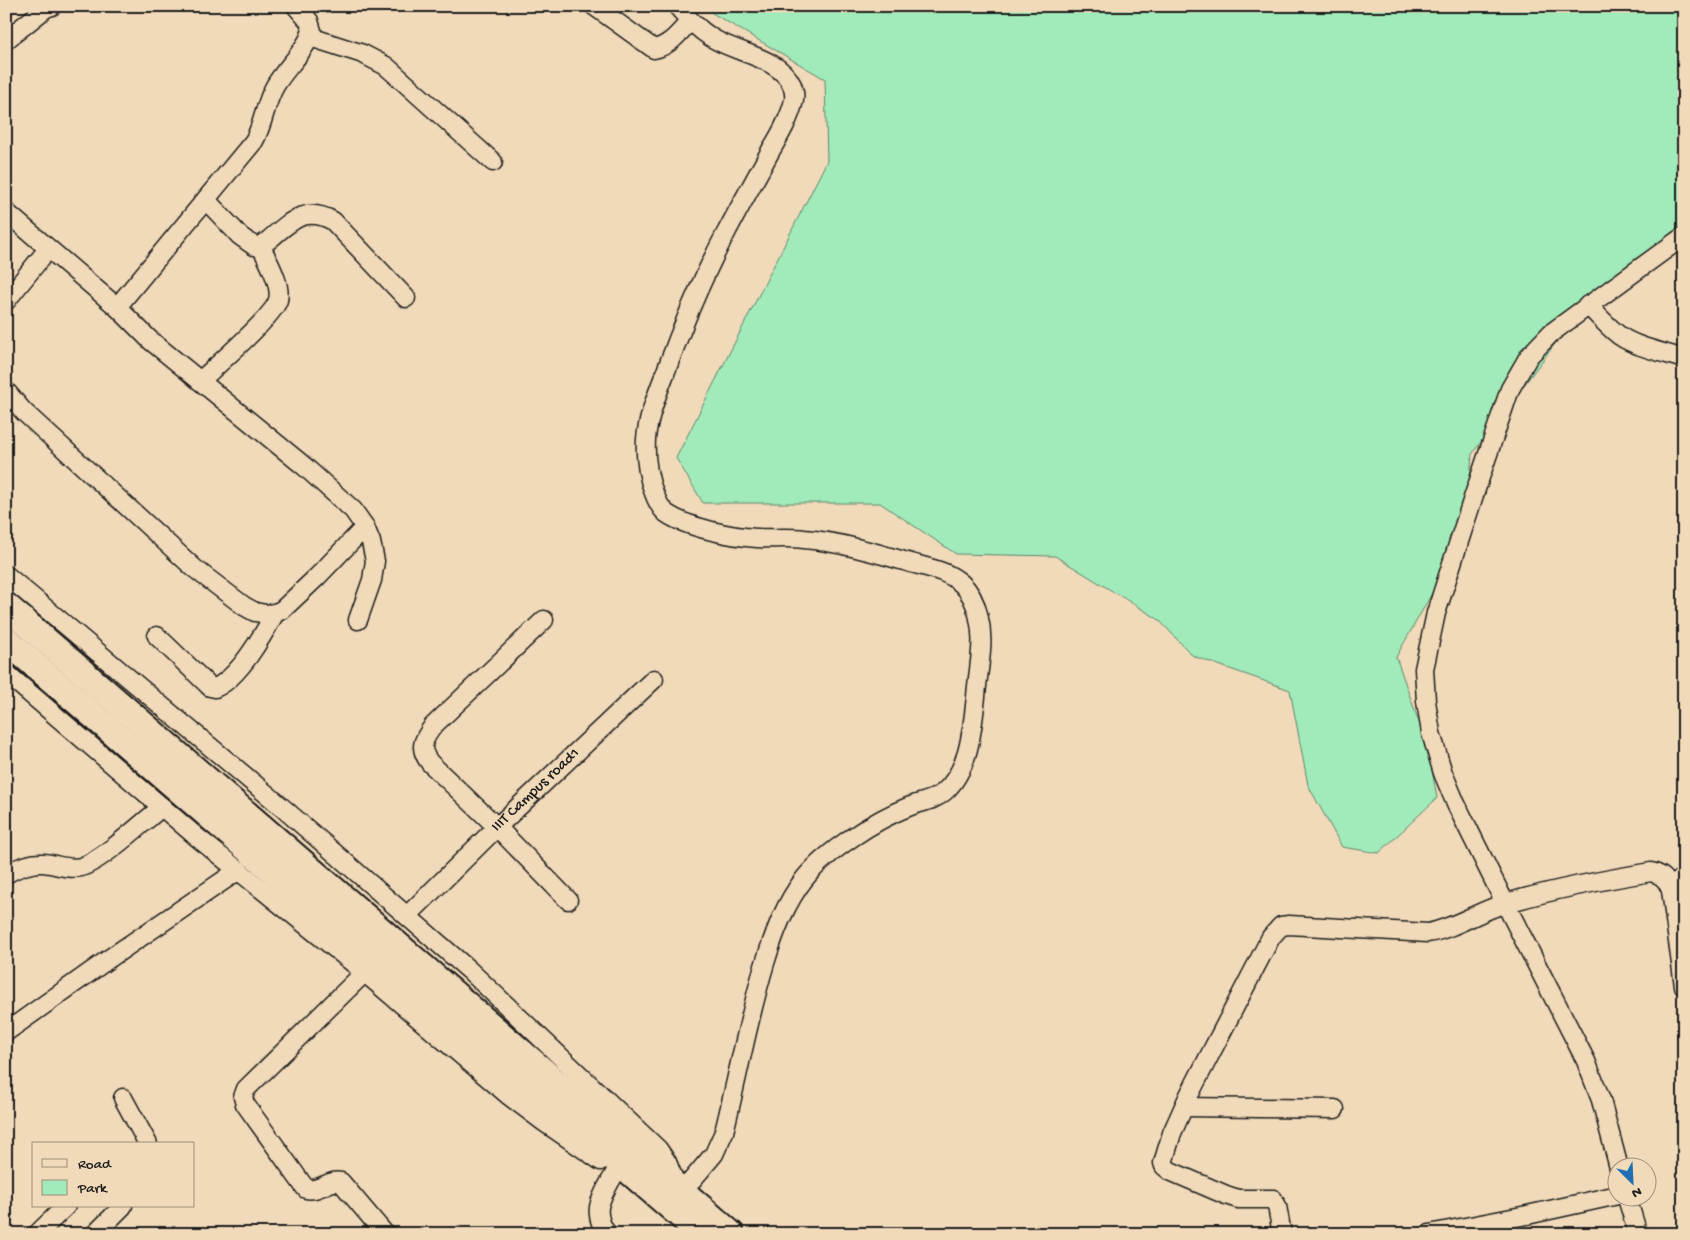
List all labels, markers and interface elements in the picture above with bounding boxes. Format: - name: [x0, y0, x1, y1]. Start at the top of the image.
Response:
- street label: IIIT Campus road1: [488, 744, 584, 836]
- legend: [32, 1142, 195, 1208]
- text: Road: [78, 1156, 112, 1174]
- north arrow: [1608, 1158, 1658, 1208]
- text: Park: [77, 1180, 108, 1198]
- text: N: [1629, 1182, 1644, 1201]

